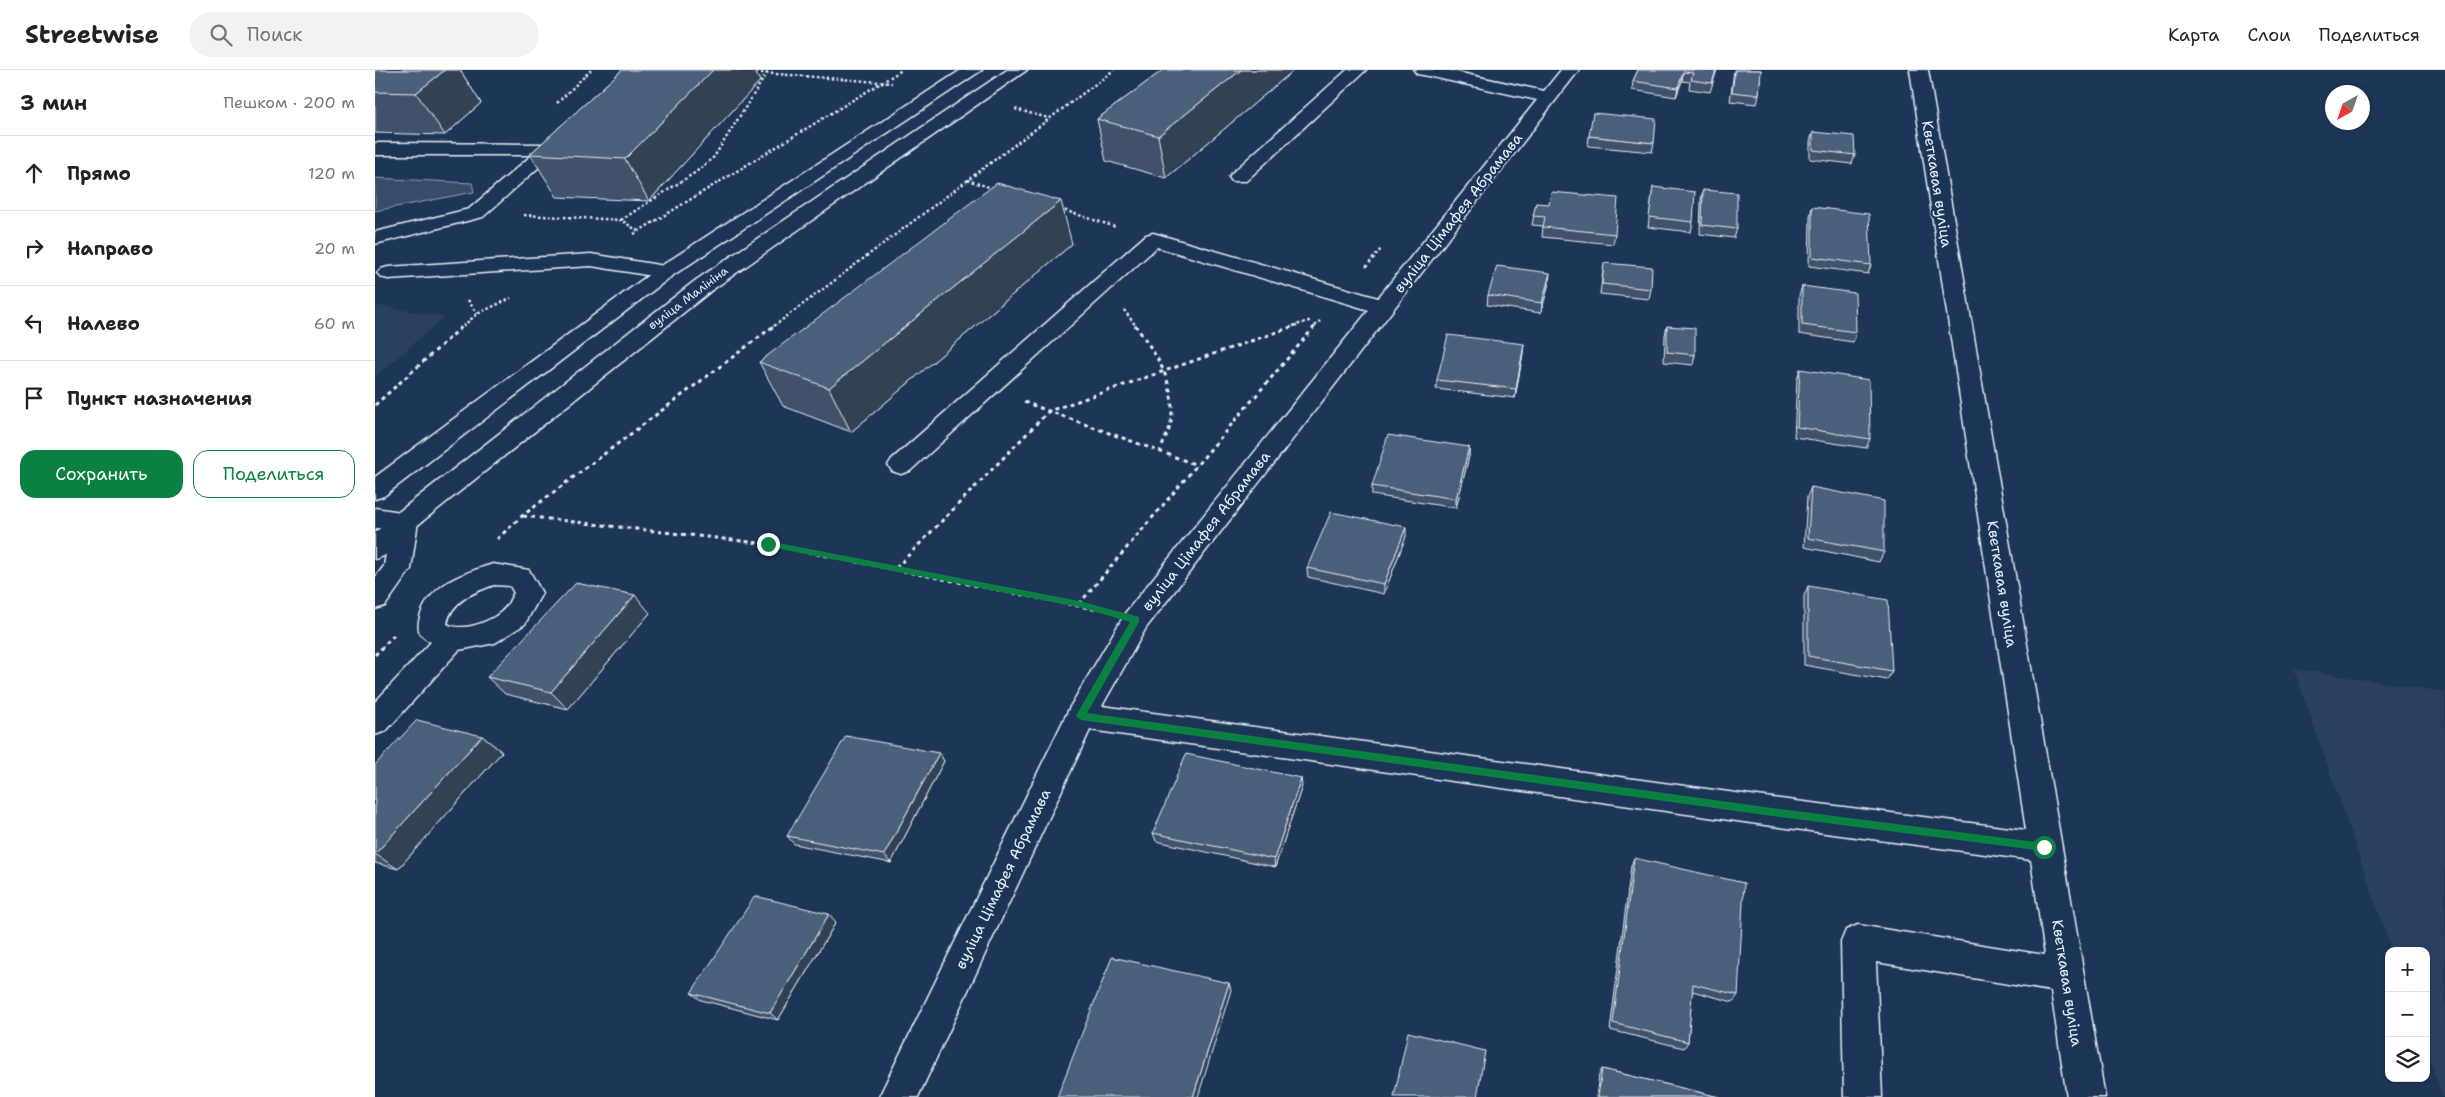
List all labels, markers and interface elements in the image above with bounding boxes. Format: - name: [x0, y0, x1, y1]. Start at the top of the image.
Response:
- search box: [189, 12, 539, 57]
- text: Streetwise: [25, 19, 159, 51]
- icon: search: [207, 21, 235, 49]
- text: Поиск: [247, 22, 302, 47]
- text: Карта: [2168, 23, 2219, 47]
- text: Слои: [2247, 23, 2291, 47]
- text: Поделиться: [2319, 23, 2420, 47]
- north arrow: [2325, 85, 2370, 130]
- text: 3 мин: [20, 89, 87, 117]
- text: Пешком · 200 m: [224, 92, 355, 113]
- street label: Кветкавая вуліца: [1917, 119, 1957, 249]
- street label: вуліца Цімафея Абрамава: [1389, 128, 1527, 297]
- icon: ahead: [20, 159, 48, 187]
- text: Прямо: [67, 161, 131, 186]
- text: 120 m: [308, 163, 355, 184]
- icon: right: [20, 234, 48, 262]
- text: Направо: [67, 236, 153, 261]
- text: 20 m: [314, 238, 355, 259]
- street label: вуліца Малініна: [645, 262, 732, 333]
- icon: left: [20, 309, 48, 337]
- text: Налево: [67, 311, 140, 336]
- text: 60 m: [314, 313, 355, 334]
- icon: arrive: [20, 384, 48, 412]
- text: Пункт назначения: [67, 386, 252, 411]
- street label: вуліца Цімафея Абрамава: [1137, 446, 1275, 615]
- button: Сохранить: [20, 450, 183, 498]
- button: Поделиться: [193, 450, 355, 498]
- street label: Кветкавая вуліца: [1982, 519, 2022, 649]
- route end: [757, 533, 780, 556]
- street label: вуліца Цімафея Абрамава: [951, 785, 1056, 972]
- route start: [2033, 836, 2056, 859]
- street label: Кветкавая вуліца: [2047, 918, 2087, 1048]
- map controls: [2385, 947, 2430, 1082]
- button: +: [2385, 947, 2430, 992]
- button: −: [2385, 992, 2430, 1037]
- button: layers: [2385, 1037, 2430, 1082]

